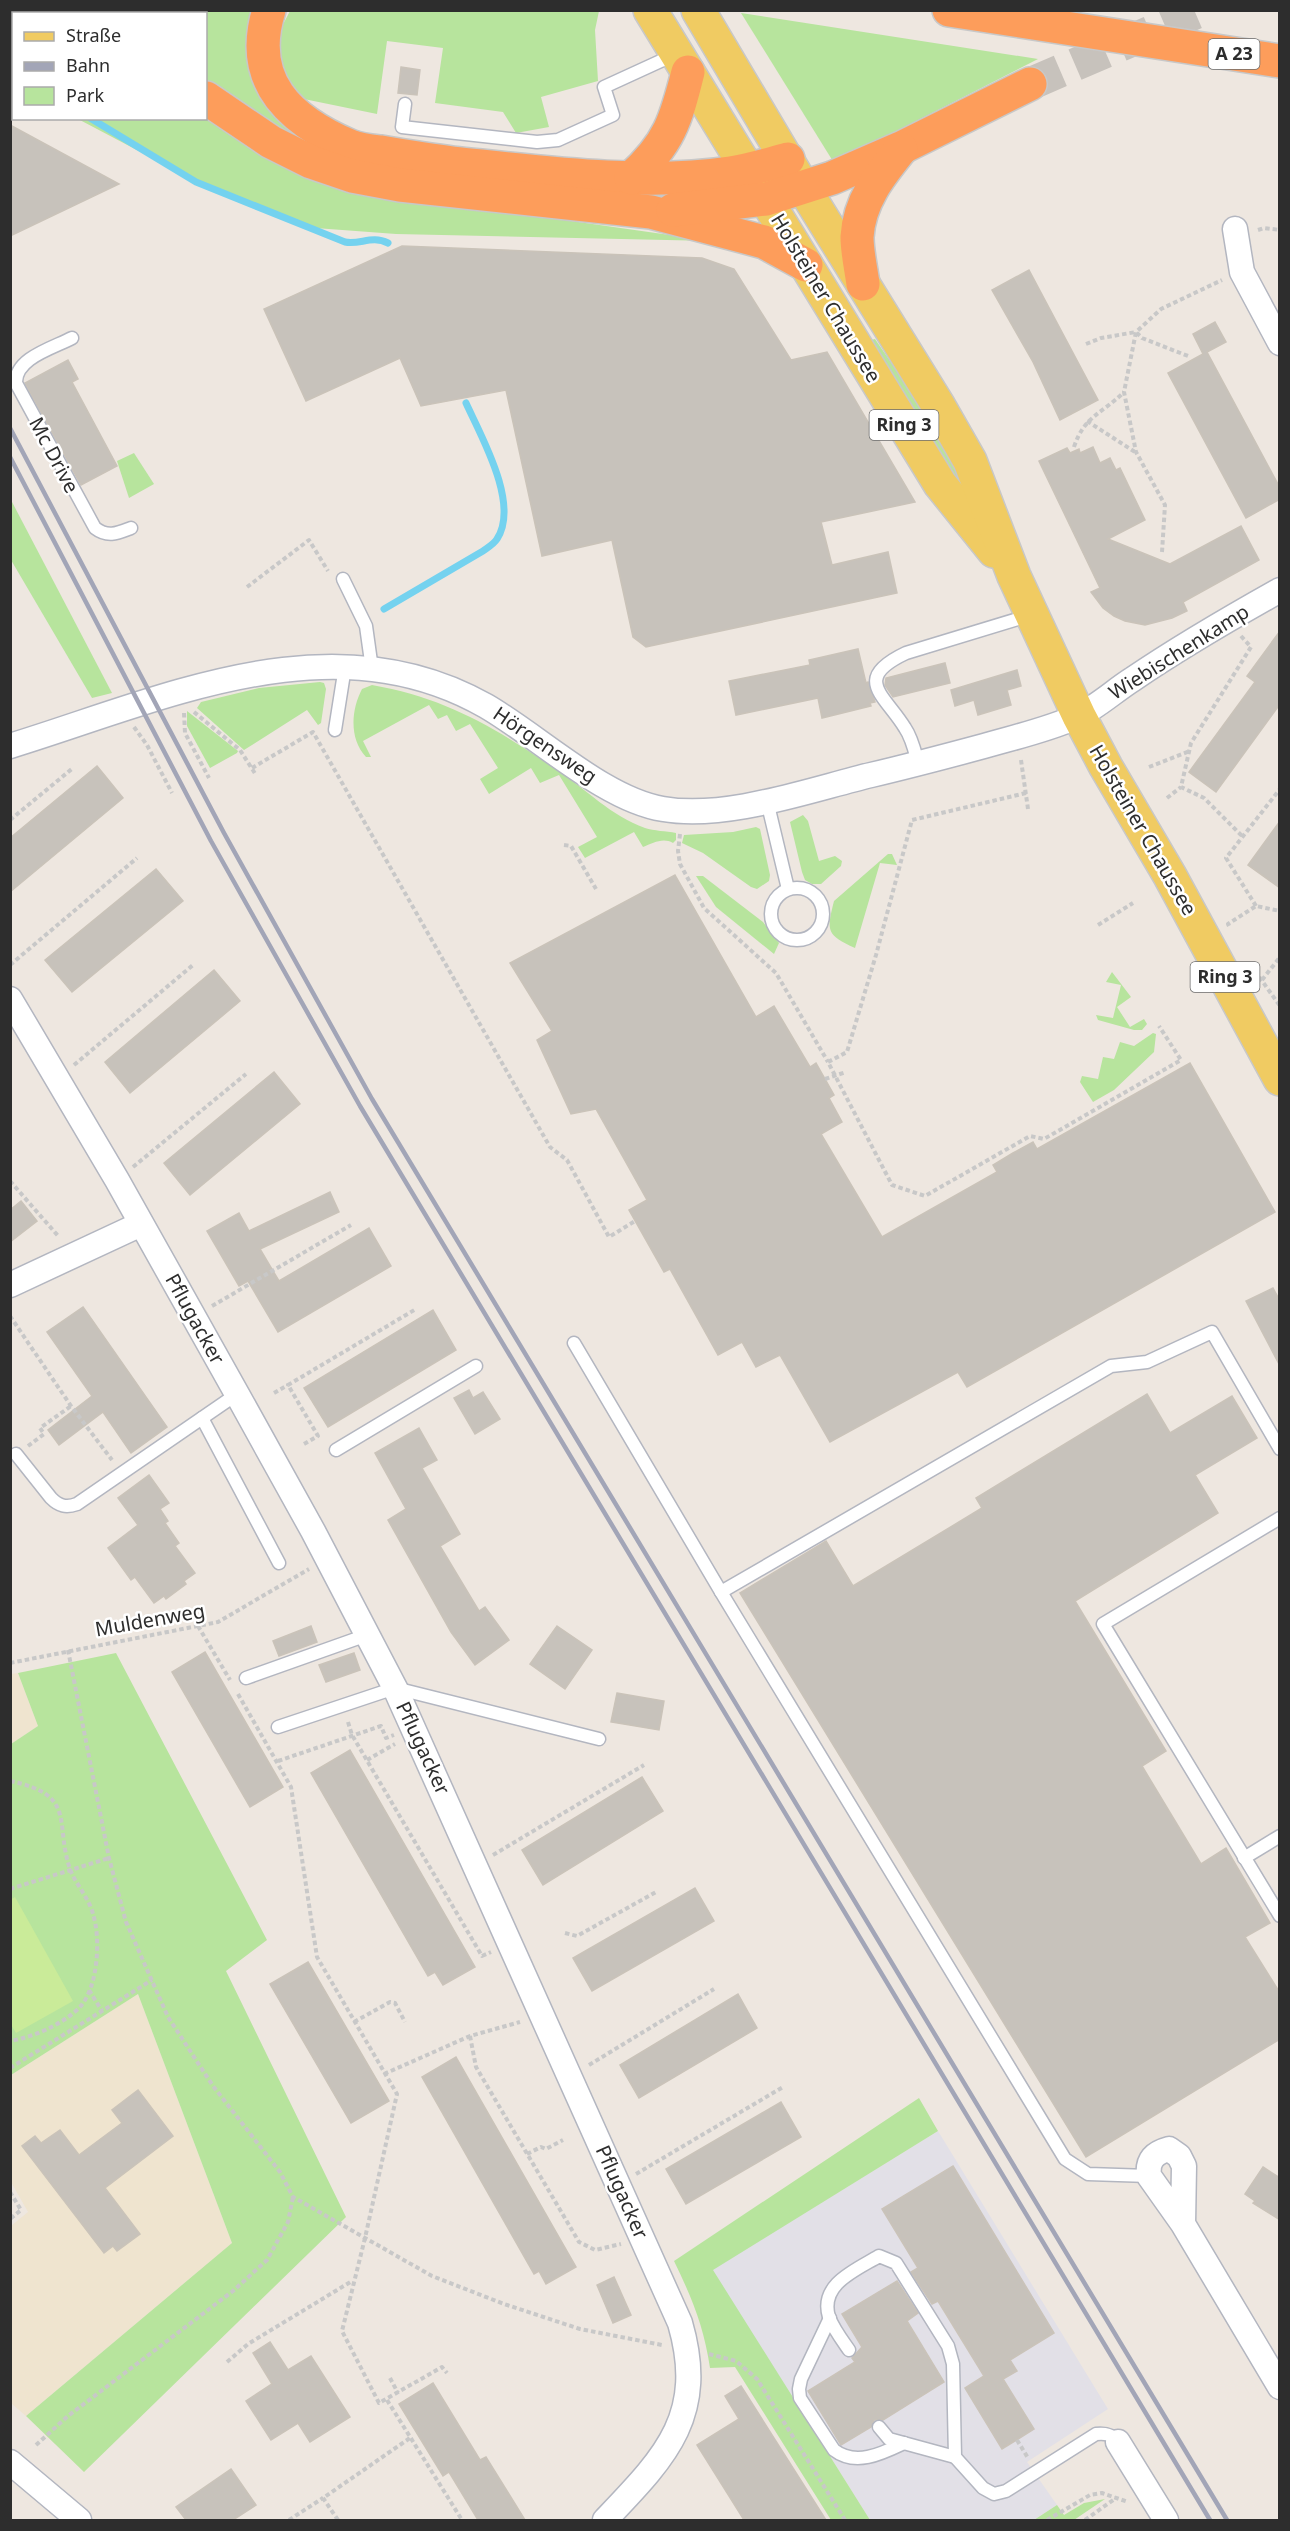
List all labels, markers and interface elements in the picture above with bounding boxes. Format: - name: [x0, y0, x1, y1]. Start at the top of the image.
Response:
- legend: [12, 12, 207, 120]
- text: Straße: [66, 23, 121, 47]
- road number: A 23: [1208, 39, 1260, 69]
- text: Bahn: [66, 53, 110, 77]
- text: Park: [66, 83, 104, 107]
- street label: Holsteiner Chaussee: [765, 208, 888, 387]
- road number: Ring 3: [870, 410, 938, 440]
- street label: Mc Drive: [23, 412, 86, 497]
- street label: Wiebischenkamp: [1103, 598, 1254, 706]
- street label: Hörgensweg: [488, 700, 602, 789]
- street label: Holsteiner Chaussee: [1084, 740, 1203, 920]
- road number: Ring 3: [1190, 962, 1260, 992]
- street label: Pflugacker: [159, 1269, 231, 1369]
- street label: Muldenweg: [93, 1597, 207, 1642]
- street label: Pflugacker: [390, 1697, 457, 1799]
- street label: Pflugacker: [590, 2141, 655, 2243]

